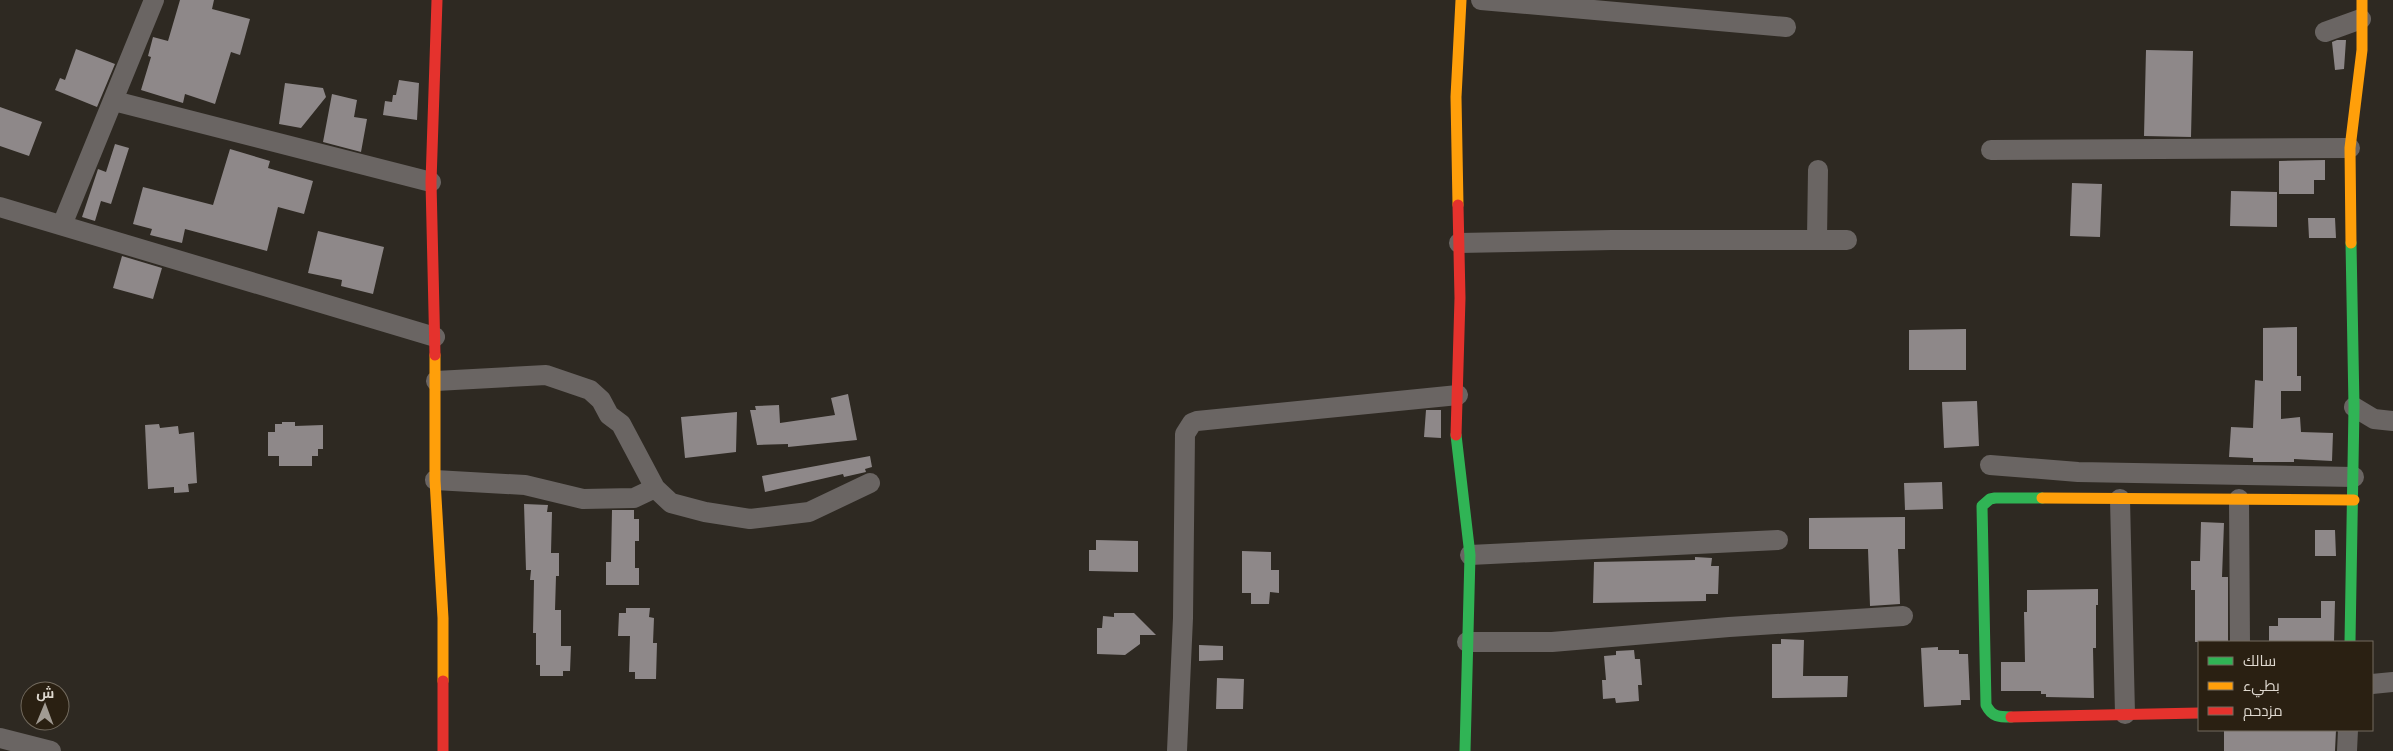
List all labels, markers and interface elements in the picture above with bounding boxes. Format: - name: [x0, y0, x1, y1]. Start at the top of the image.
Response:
- legend: [2198, 641, 2373, 731]
- text: سالك: [2243, 650, 2276, 673]
- text: بطيء: [2243, 675, 2280, 698]
- north arrow: [20, 681, 70, 731]
- text: ش: [36, 683, 54, 704]
- text: مزدحم: [2243, 700, 2283, 723]

